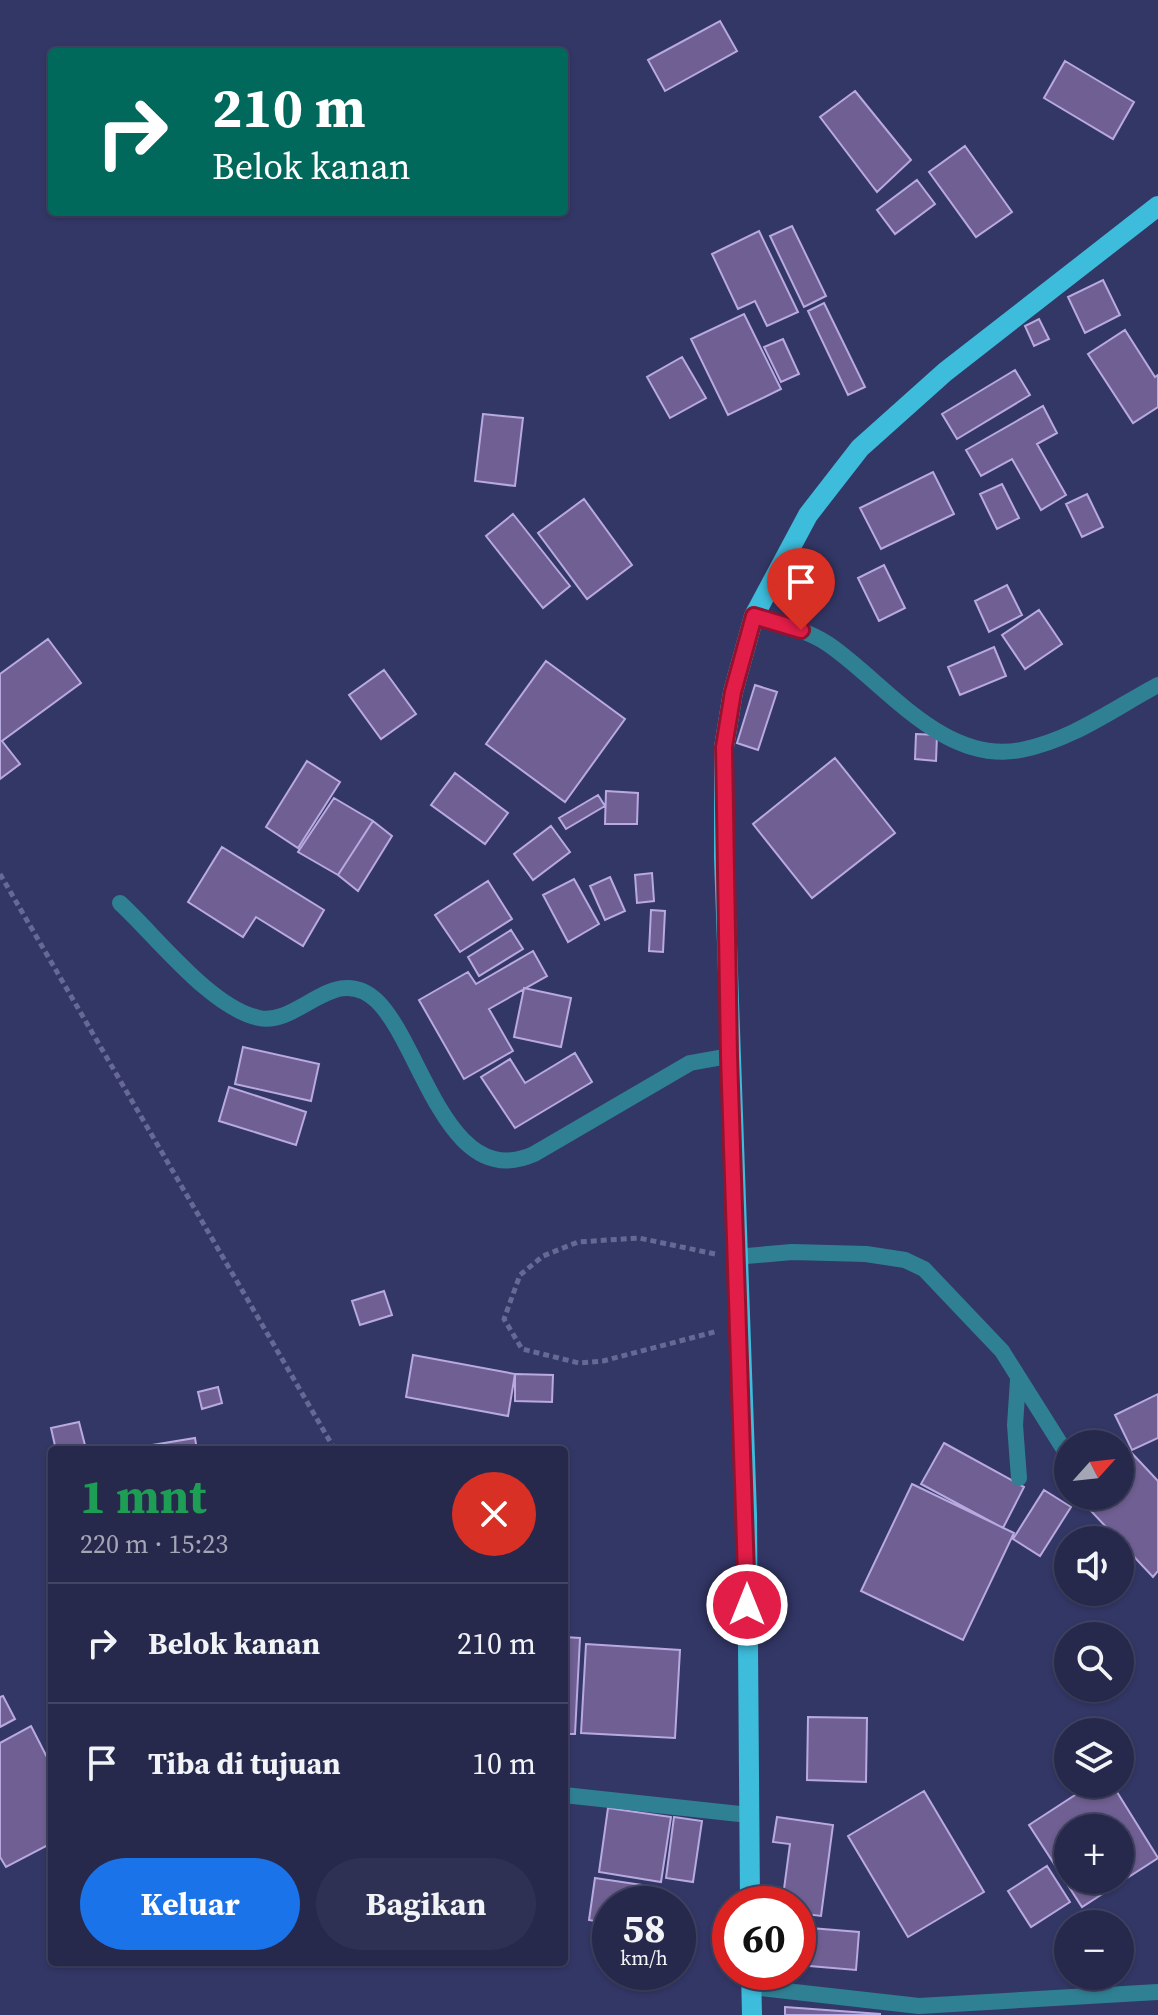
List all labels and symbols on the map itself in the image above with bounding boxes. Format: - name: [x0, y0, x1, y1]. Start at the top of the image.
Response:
- pin: [767, 548, 835, 630]
- north arrow: [1054, 1430, 1134, 1510]
- position arrow: [705, 1563, 789, 1647]
- speed limit sign: 60: [712, 1886, 816, 1990]

